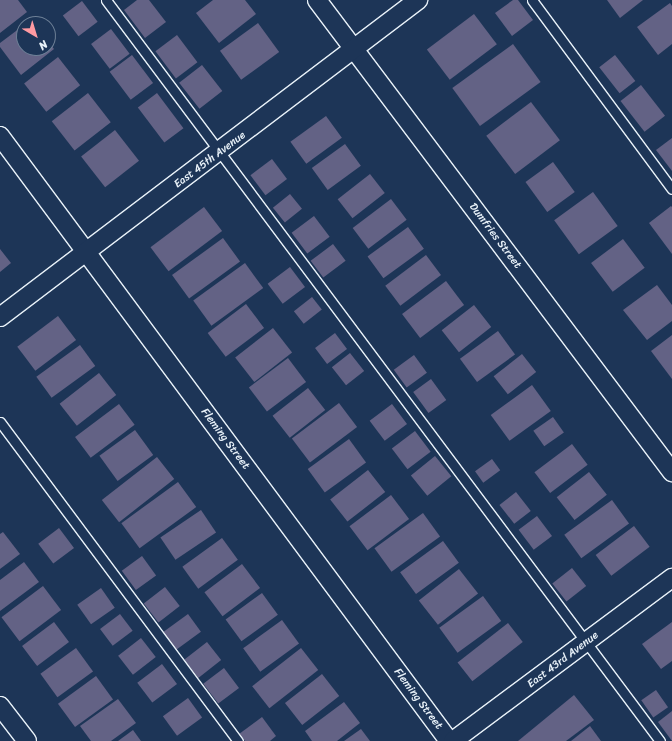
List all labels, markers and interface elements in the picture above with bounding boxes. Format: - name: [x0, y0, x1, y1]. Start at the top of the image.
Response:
- north arrow: [16, 16, 56, 56]
- text: N: [34, 35, 52, 55]
- street label: East 45th Avenue: [171, 129, 249, 191]
- street label: Dumfries Street: [466, 201, 524, 271]
- street label: Fleming Street: [198, 406, 252, 472]
- street label: East 43rd Avenue: [525, 629, 601, 691]
- street label: Fleming Street: [391, 666, 445, 732]

